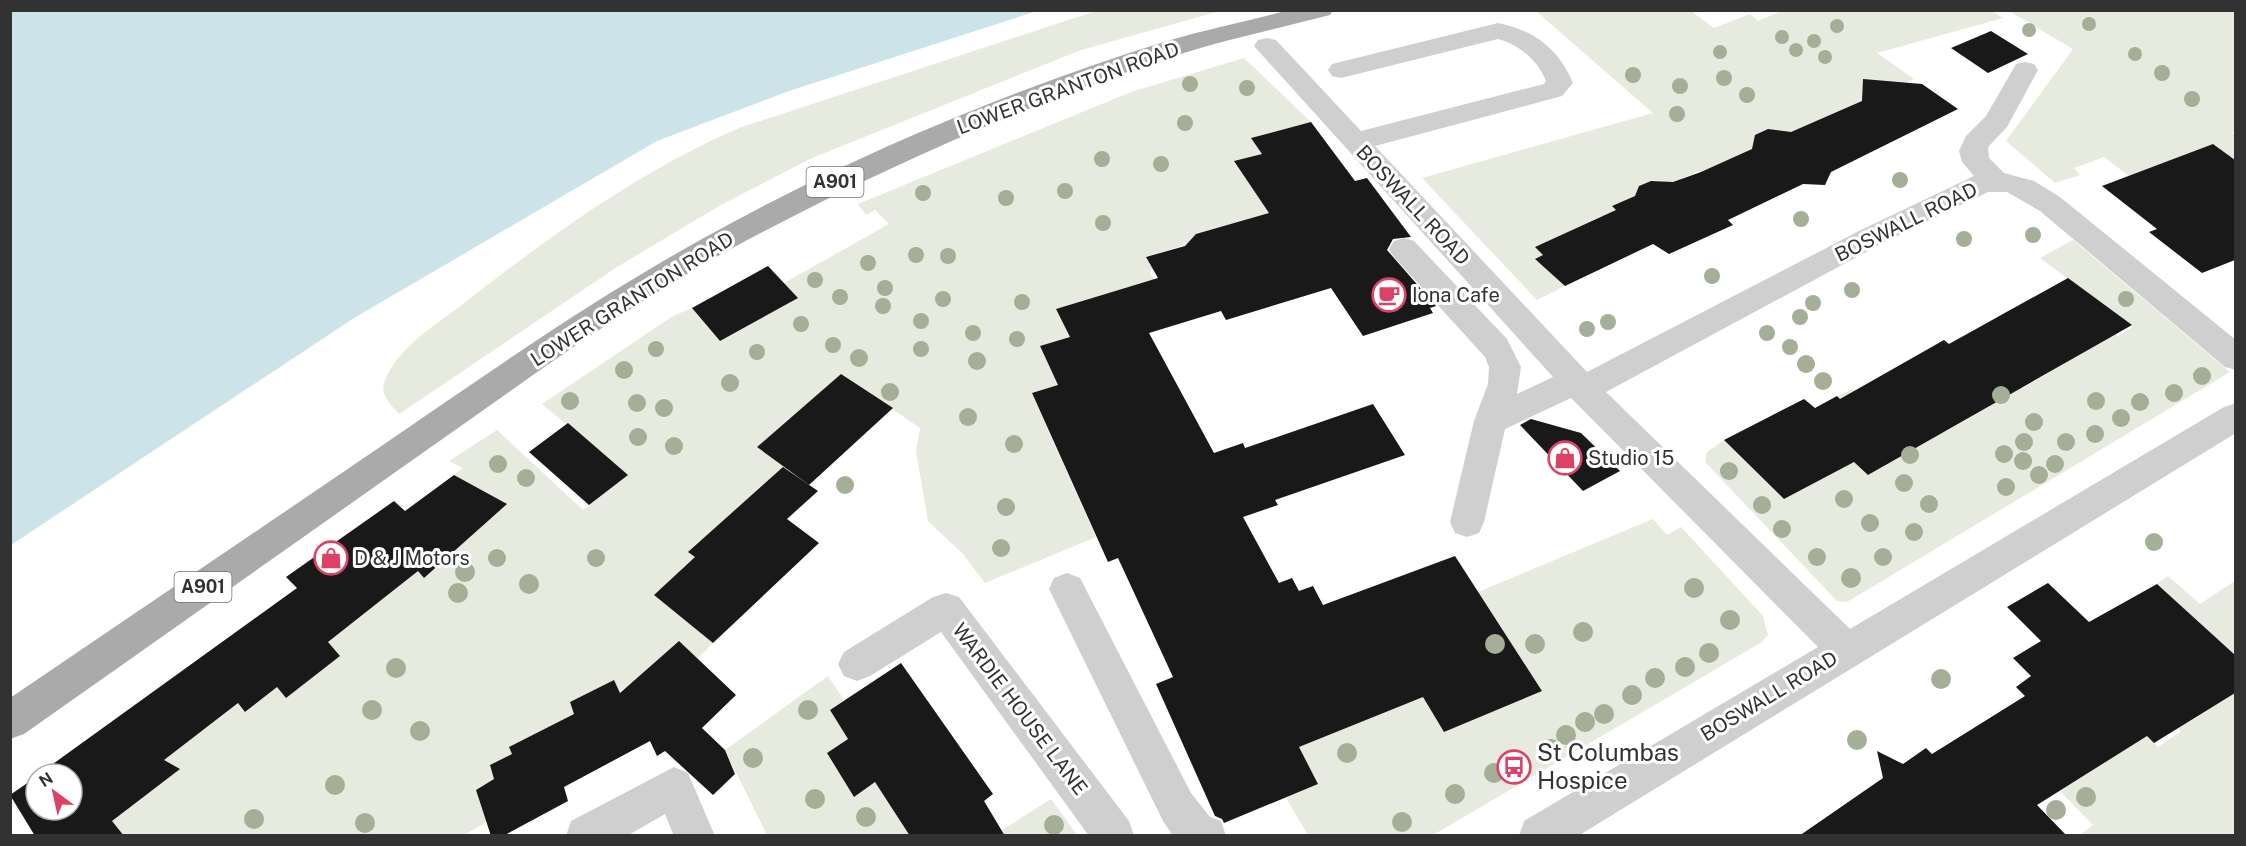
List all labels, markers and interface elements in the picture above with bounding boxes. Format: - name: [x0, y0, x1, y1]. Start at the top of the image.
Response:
- street label: LOWER GRANTON ROAD: [954, 37, 1182, 139]
- street label: BOSWALL ROAD: [1351, 140, 1475, 270]
- road number: A901: [806, 167, 864, 197]
- street label: BOSWALL ROAD: [1831, 177, 1981, 267]
- street label: LOWER GRANTON ROAD: [526, 227, 738, 371]
- cafe icon: Iona Cafe: [1371, 277, 1407, 313]
- place label: Iona Cafe: [1412, 283, 1500, 307]
- shop icon: Studio 15: [1547, 440, 1583, 476]
- place label: Studio 15: [1588, 446, 1674, 470]
- shop icon: D & J Motors: [313, 540, 349, 576]
- place label: D & J Motors: [354, 546, 470, 570]
- road number: A901: [174, 572, 232, 602]
- street label: WARDIE HOUSE LANE: [947, 618, 1093, 800]
- street label: BOSWALL ROAD: [1696, 646, 1842, 746]
- place label: St Columbas Hospice: [1537, 738, 1679, 794]
- bus stop icon: St Columbas Hospice: [1496, 749, 1532, 785]
- north arrow: [24, 762, 84, 822]
- text: N: [36, 768, 57, 791]

